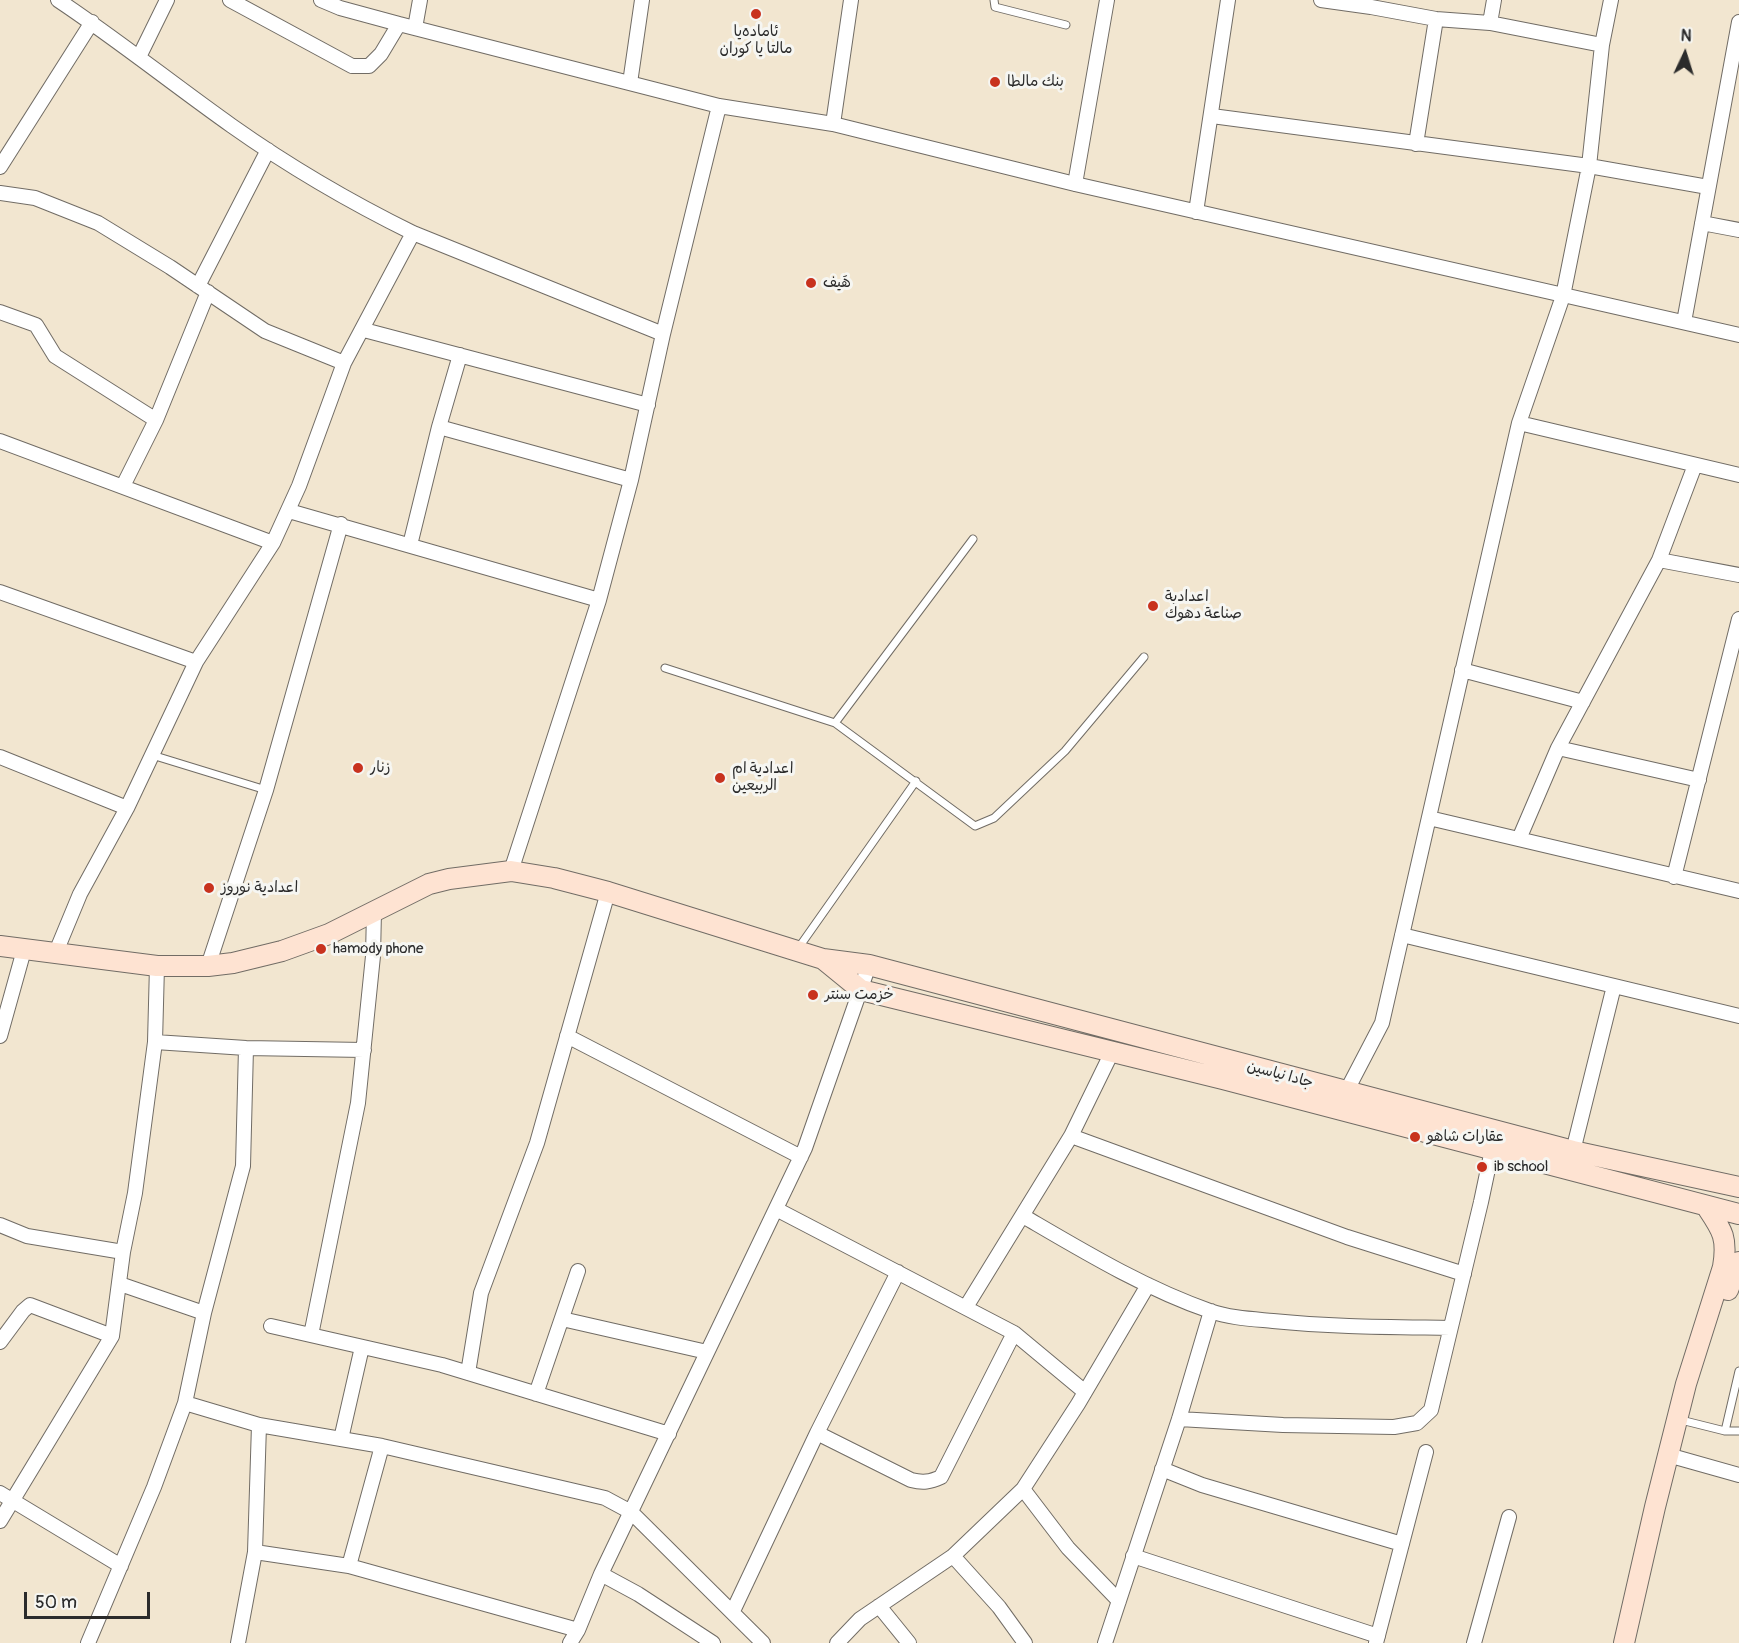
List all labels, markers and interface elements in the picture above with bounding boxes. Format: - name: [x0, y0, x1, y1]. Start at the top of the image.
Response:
- marker: ئامادەيا مالتا يا كوران: [749, 7, 763, 21]
- place label: ئامادەيا مالتا يا كوران: [720, 23, 792, 58]
- north arrow: [1655, 24, 1715, 84]
- text: N: [1680, 26, 1692, 46]
- place label: بنك مالطا: [1007, 73, 1064, 91]
- marker: بنك مالطا: [988, 75, 1002, 89]
- place label: هَيف: [823, 274, 851, 292]
- marker: هَيف: [804, 276, 818, 290]
- place label: اعدادية صناعة دهوك: [1165, 588, 1242, 623]
- marker: اعدادية صناعة دهوك: [1146, 599, 1160, 613]
- place label: زنار: [370, 759, 390, 777]
- place label: اعدادية ام الربيعين: [732, 760, 793, 795]
- marker: زنار: [351, 761, 365, 775]
- marker: اعدادية ام الربيعين: [713, 771, 727, 785]
- place label: اعدادية نوروز: [221, 879, 298, 897]
- marker: اعدادية نوروز: [202, 881, 216, 895]
- place label: hamody phone: [333, 940, 423, 958]
- marker: hamody phone: [314, 942, 328, 956]
- place label: خزمت سنتر: [825, 986, 894, 1004]
- marker: خزمت سنتر: [806, 988, 820, 1002]
- street label: جادا نیاسین: [1245, 1058, 1315, 1092]
- place label: عقارات شاهو: [1427, 1128, 1504, 1146]
- marker: عقارات شاهو: [1408, 1130, 1422, 1144]
- place label: ib school: [1494, 1158, 1548, 1176]
- marker: ib school: [1475, 1160, 1489, 1174]
- scale bar: [27, 1580, 153, 1618]
- text: 50 m: [35, 1591, 77, 1614]

